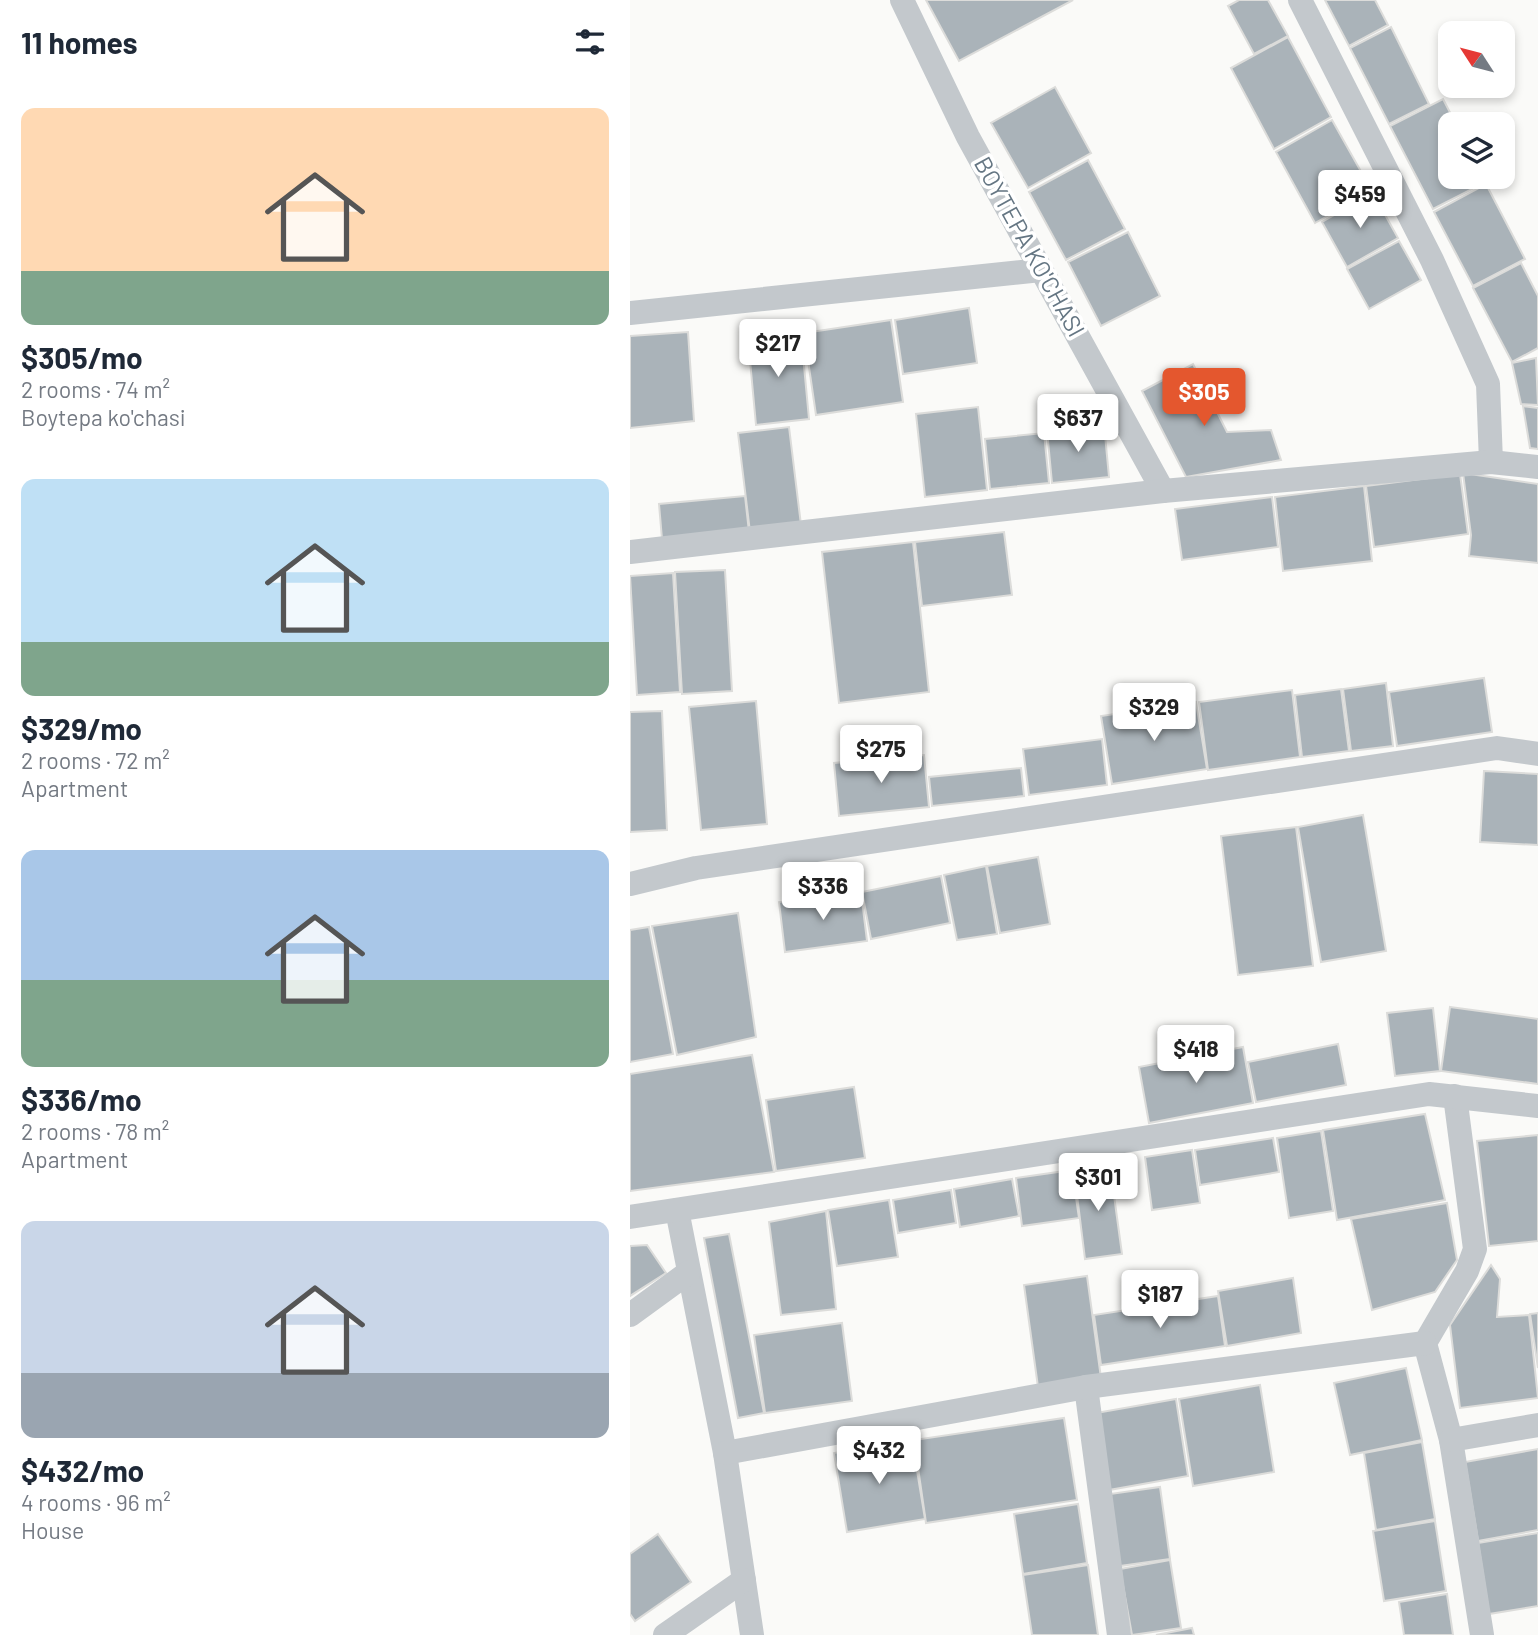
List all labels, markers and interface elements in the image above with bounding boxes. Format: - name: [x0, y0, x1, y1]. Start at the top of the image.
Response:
- north arrow: [1438, 21, 1516, 98]
- map controls: [1438, 21, 1515, 189]
- icon: filters: [571, 23, 609, 61]
- text: 11 homes: [21, 24, 138, 60]
- button: layers: [1438, 112, 1515, 189]
- street label: BOYTEPA KO'CHASI: [969, 151, 1092, 341]
- icon: home: [252, 154, 378, 280]
- pin: $459: [1319, 170, 1401, 230]
- text: $459: [1334, 179, 1386, 207]
- pin: $217: [737, 320, 819, 379]
- text: $217: [755, 328, 801, 356]
- text: $305/mo: [21, 339, 143, 375]
- pin: $305: [1163, 368, 1245, 428]
- text: 2 rooms · 74 m²: [21, 375, 170, 403]
- text: $305: [1178, 377, 1230, 405]
- pin: $637: [1037, 394, 1119, 454]
- text: Boytepa ko'chasi: [21, 403, 186, 431]
- text: $637: [1053, 403, 1103, 431]
- icon: home: [252, 525, 378, 651]
- pin: $329: [1113, 684, 1195, 743]
- text: $329: [1129, 692, 1179, 720]
- text: $329/mo: [21, 710, 142, 746]
- pin: $275: [840, 726, 922, 785]
- text: $275: [856, 734, 906, 762]
- text: 2 rooms · 72 m²: [21, 746, 170, 774]
- text: Apartment: [21, 774, 128, 802]
- pin: $336: [782, 862, 864, 922]
- text: $336: [798, 871, 848, 899]
- icon: home: [252, 896, 378, 1022]
- pin: $418: [1155, 1026, 1237, 1085]
- text: $418: [1173, 1034, 1219, 1062]
- text: $336/mo: [21, 1081, 142, 1117]
- text: 2 rooms · 78 m²: [21, 1117, 169, 1145]
- text: Apartment: [21, 1145, 128, 1173]
- pin: $301: [1057, 1154, 1139, 1213]
- text: $301: [1075, 1162, 1121, 1190]
- icon: home: [252, 1267, 378, 1393]
- pin: $187: [1119, 1270, 1201, 1330]
- text: $187: [1137, 1279, 1183, 1307]
- pin: $432: [838, 1426, 920, 1486]
- text: $432: [853, 1435, 905, 1463]
- text: $432/mo: [21, 1452, 144, 1488]
- text: 4 rooms · 96 m²: [21, 1488, 171, 1516]
- text: House: [21, 1516, 84, 1544]

